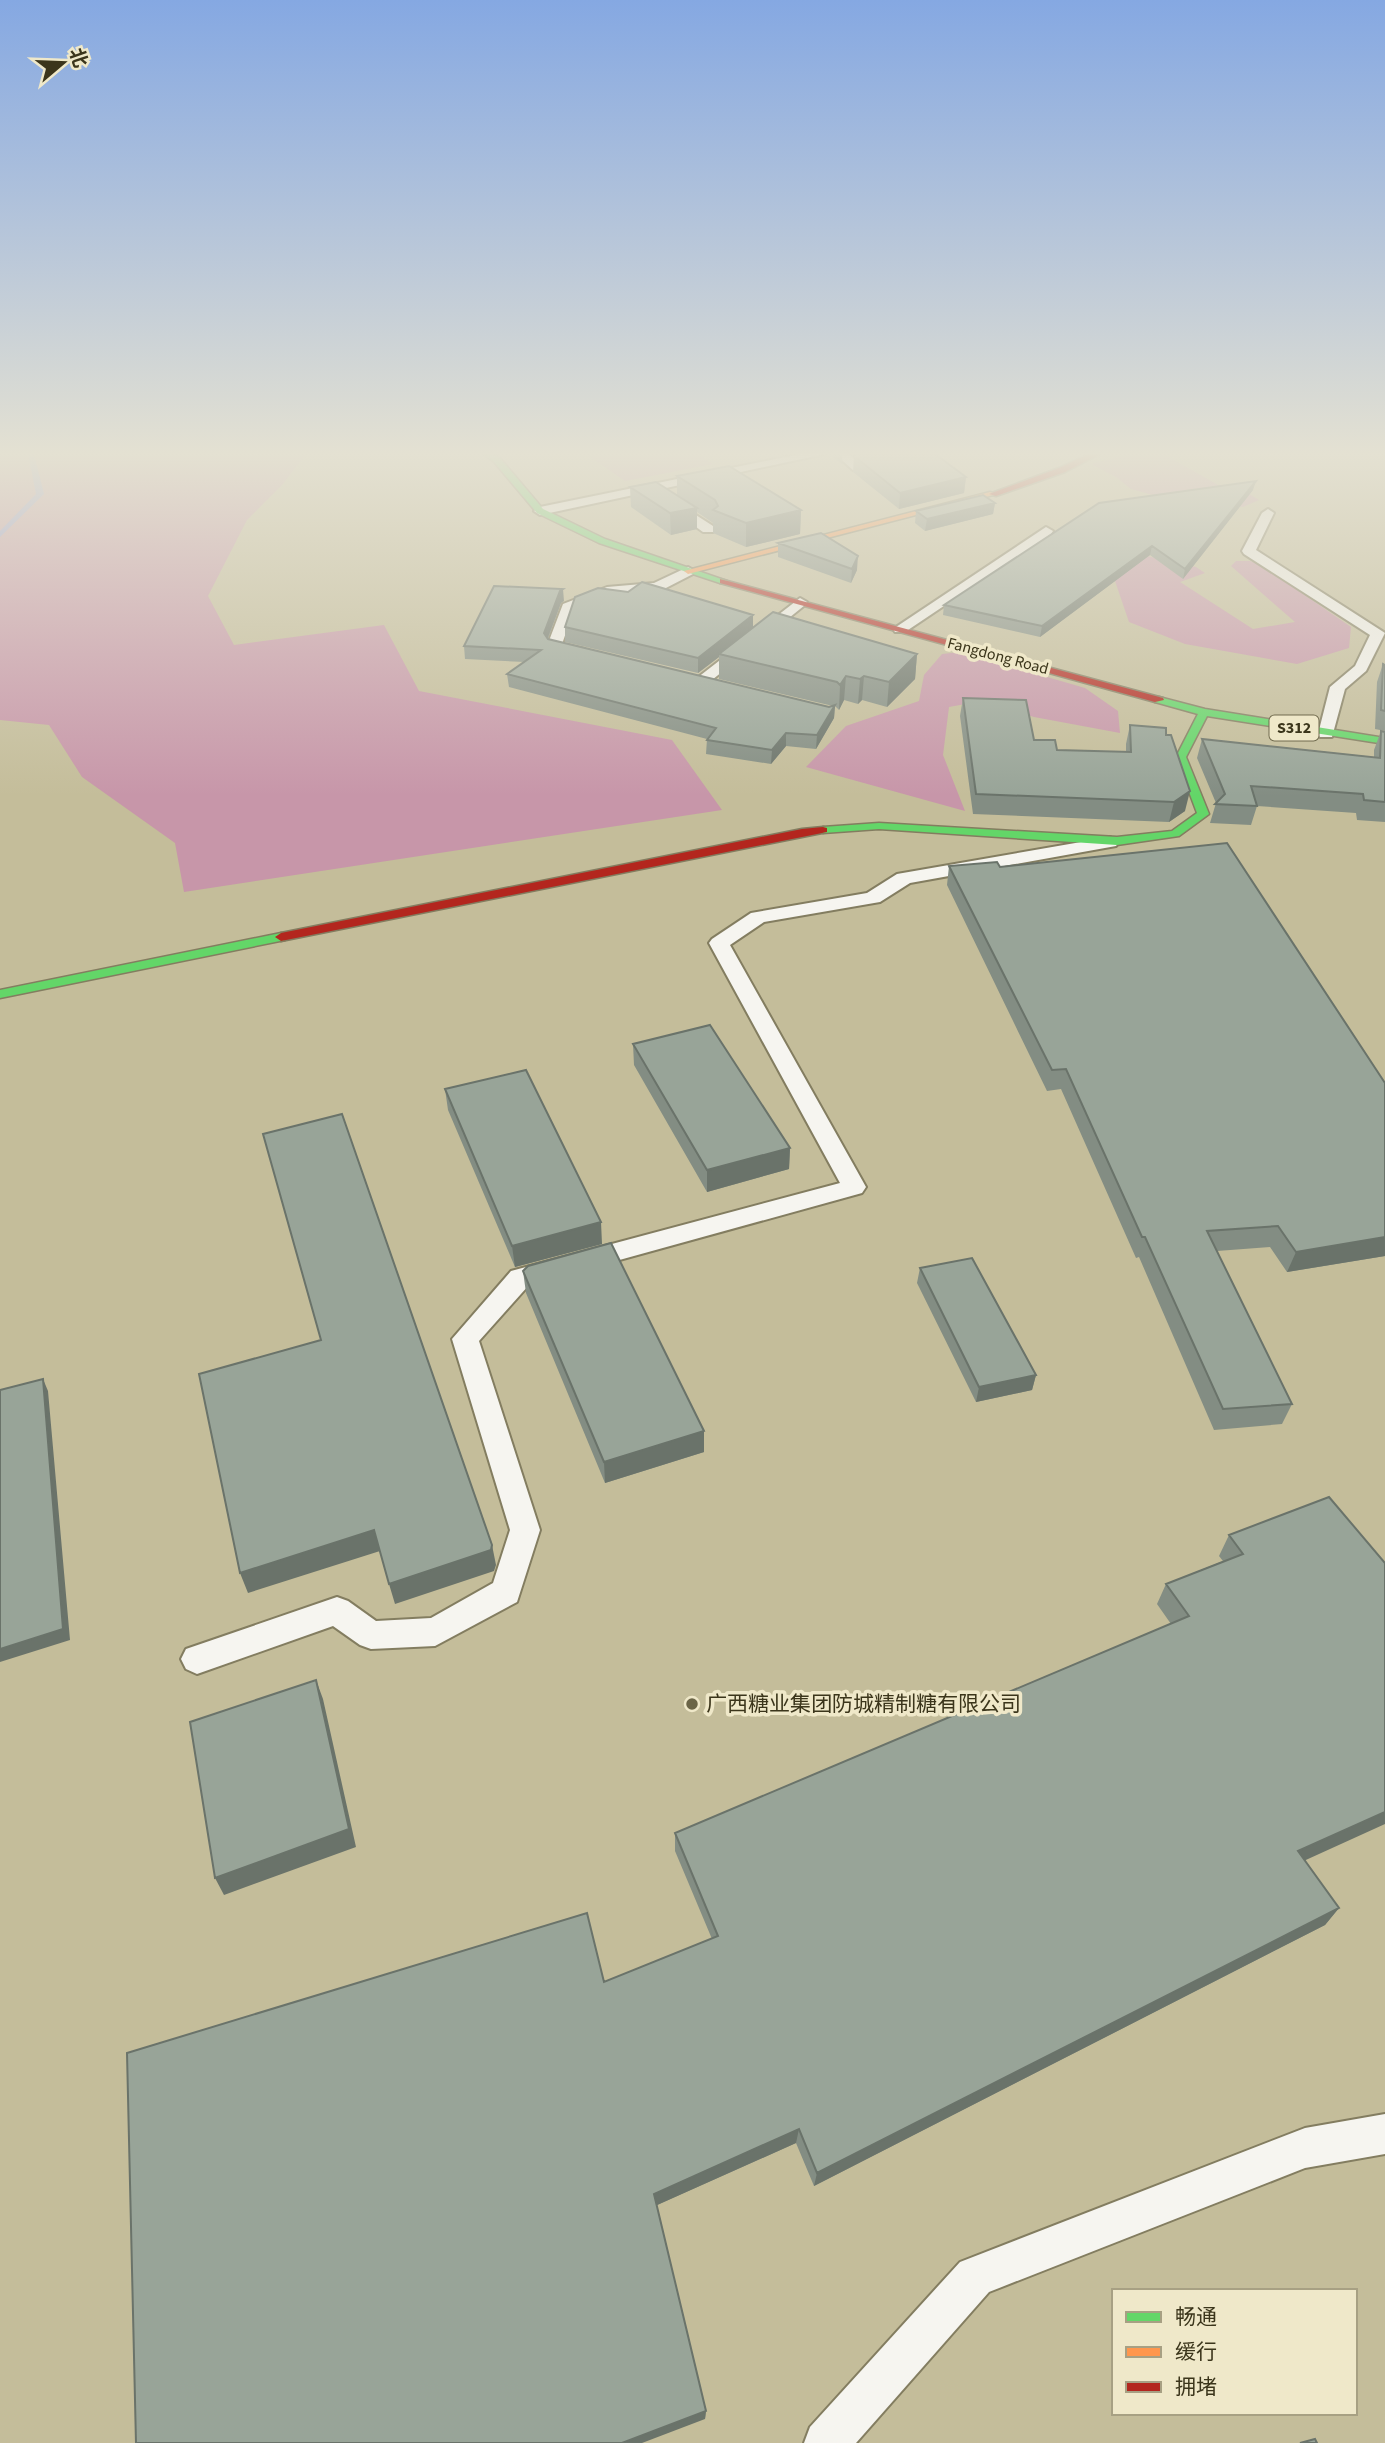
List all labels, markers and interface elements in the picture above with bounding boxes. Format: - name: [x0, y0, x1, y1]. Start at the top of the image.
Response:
- north arrow: [28, 28, 98, 98]
- text: 北: [62, 45, 94, 71]
- street label: Fangdong Road: [945, 632, 1051, 680]
- road number: S312: [1270, 716, 1318, 740]
- place label: 广西糖业集团防城精制糖有限公司: [706, 1689, 1021, 1719]
- marker: 广西糖业集团防城精制糖有限公司: [684, 1696, 700, 1712]
- legend: [1112, 2289, 1357, 2415]
- text: 畅通: [1175, 2302, 1217, 2332]
- text: 缓行: [1175, 2337, 1217, 2367]
- text: 拥堵: [1175, 2372, 1217, 2402]

